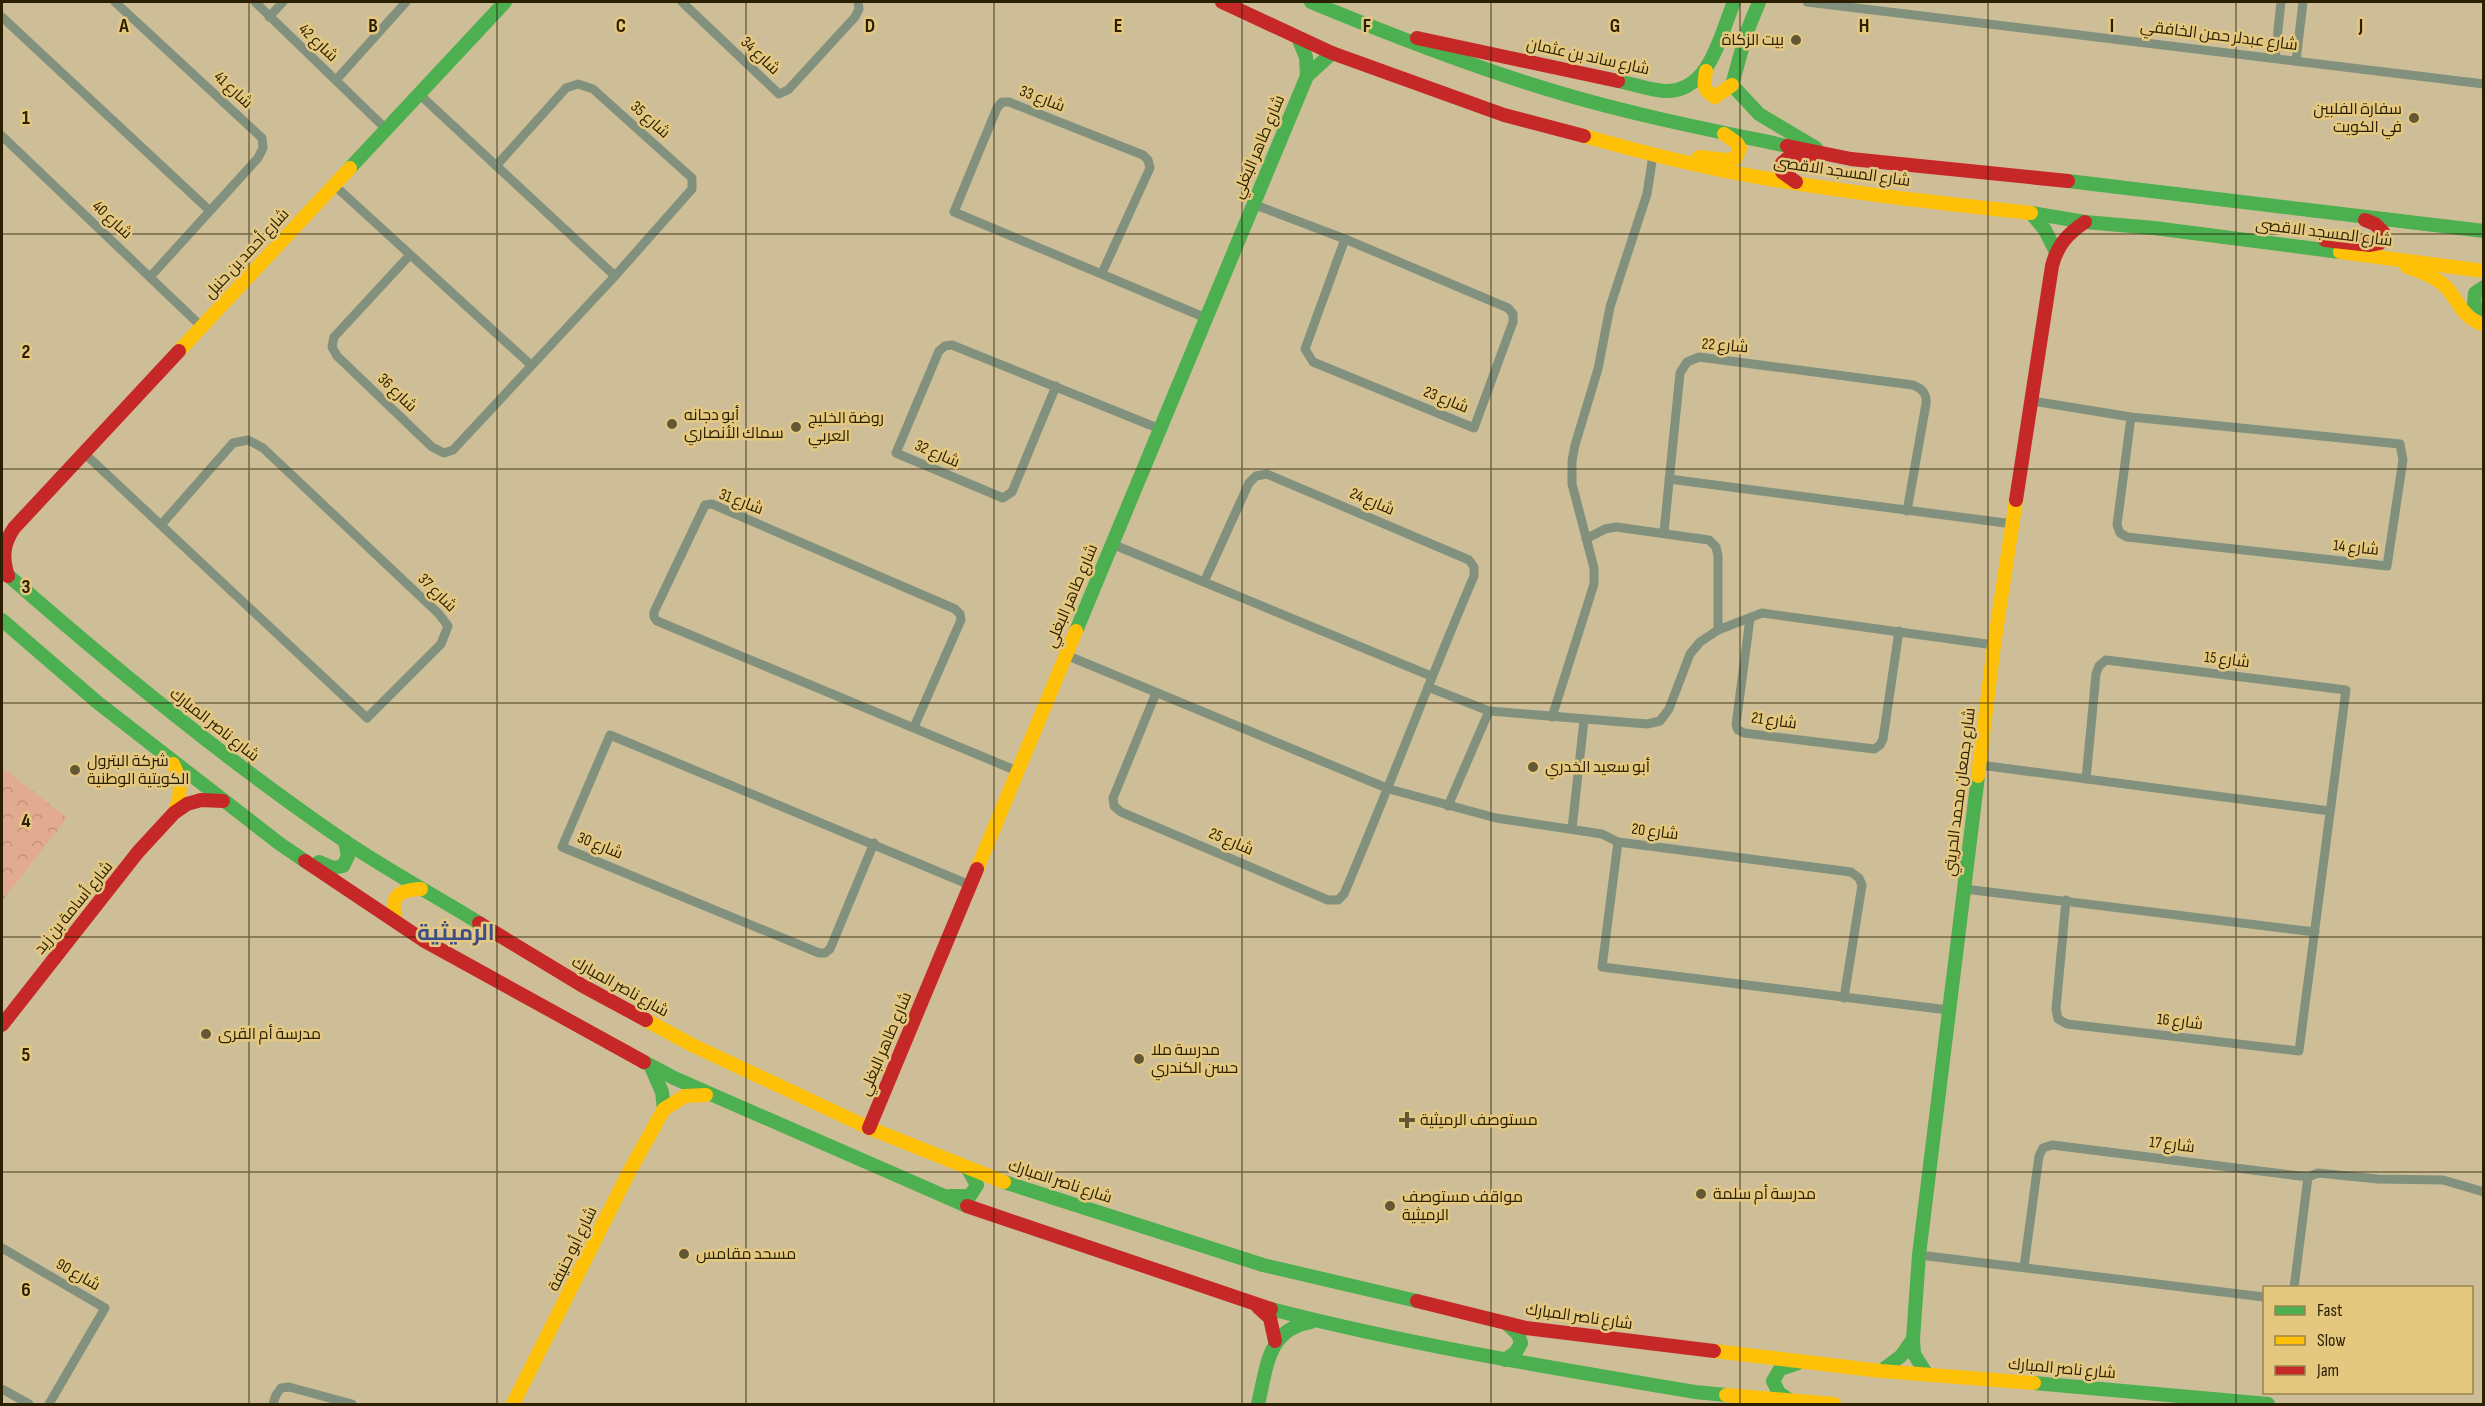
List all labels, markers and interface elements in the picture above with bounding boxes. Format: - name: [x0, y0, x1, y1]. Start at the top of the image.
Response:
- text: A: [118, 14, 129, 38]
- text: B: [368, 14, 378, 38]
- text: C: [616, 14, 626, 38]
- text: D: [865, 14, 875, 38]
- text: E: [1114, 14, 1122, 38]
- text: F: [1363, 14, 1371, 38]
- text: G: [1610, 14, 1620, 38]
- text: H: [1859, 14, 1869, 38]
- text: I: [2110, 14, 2114, 38]
- text: J: [2358, 14, 2363, 38]
- street label: شارع عبدلر حمن الخافقي: [2139, 17, 2299, 58]
- street label: شارع 42: [294, 20, 341, 67]
- place label: بيت الزكاة: [1722, 31, 1784, 50]
- street label: شارع 34: [736, 33, 783, 80]
- marker: بيت الزكاة: [1789, 33, 1803, 47]
- street label: شارع ساند بن عثمان: [1525, 35, 1651, 80]
- street label: شارع 41: [209, 67, 256, 113]
- street label: شارع 33: [1016, 82, 1067, 117]
- street label: شارع طاهر البغلي: [1229, 92, 1292, 203]
- street label: شارع 35: [626, 97, 674, 143]
- place label: سفارة الفلبين في الكويت: [2313, 100, 2402, 140]
- text: 1: [22, 106, 30, 130]
- marker: سفارة الفلبين في الكويت: [2407, 111, 2421, 125]
- street label: شارع المسجد الاقصى: [1772, 153, 1912, 192]
- street label: شارع 40: [88, 197, 136, 244]
- street label: شارع أحمد بن حنبل: [200, 204, 294, 304]
- street label: شارع المسجد الاقصى: [2254, 215, 2394, 252]
- street label: شارع 22: [1701, 334, 1749, 358]
- text: 2: [22, 340, 30, 364]
- street label: شارع 36: [373, 370, 421, 417]
- street label: شارع 23: [1420, 382, 1471, 419]
- place label: أبو دجانه سماك الأنصاري: [684, 405, 784, 446]
- place label: روضة الخليج العربي: [808, 409, 884, 449]
- marker: أبو دجانه سماك الأنصاري: [665, 417, 679, 431]
- marker: روضة الخليج العربي: [789, 420, 803, 434]
- street label: شارع 32: [911, 436, 962, 473]
- street label: شارع 24: [1346, 484, 1397, 521]
- street label: شارع 31: [716, 485, 766, 520]
- street label: شارع 14: [2332, 536, 2380, 561]
- street label: شارع طاهر البغلي: [1042, 541, 1105, 652]
- street label: شارع 37: [413, 570, 460, 617]
- text: 3: [22, 575, 31, 599]
- street label: شارع 15: [2203, 648, 2251, 673]
- street label: شارع ناصر المبارك: [165, 684, 262, 767]
- street label: شارع جمعان محمد الحريتي: [1940, 707, 1983, 878]
- street label: شارع 21: [1750, 708, 1798, 735]
- place label: شركة البترول الكويتية الوطنية: [87, 752, 189, 789]
- place label: أبو سعيد الخدري: [1545, 757, 1650, 780]
- marker: أبو سعيد الخدري: [1526, 760, 1540, 774]
- marker: شركة البترول الكويتية الوطنية: [68, 763, 82, 777]
- text: 4: [21, 809, 31, 833]
- street label: شارع 20: [1630, 820, 1680, 845]
- street label: شارع 25: [1205, 824, 1256, 861]
- street label: شارع 30: [574, 828, 626, 865]
- street label: شارع أسامة بن زيد: [30, 857, 118, 959]
- district label: الرميثية: [417, 920, 495, 947]
- street label: شارع ناصر المبارك: [568, 952, 672, 1022]
- street label: شارع طاهر البغلي: [856, 989, 919, 1100]
- street label: شارع 16: [2156, 1010, 2204, 1035]
- place label: مدرسة أم القرى: [218, 1024, 321, 1045]
- marker: مدرسة أم القرى: [199, 1027, 213, 1041]
- place label: مدرسة ملا حسن الكندري: [1151, 1041, 1238, 1081]
- text: 5: [22, 1043, 31, 1067]
- marker: مدرسة ملا حسن الكندري: [1132, 1052, 1146, 1066]
- marker: مستوصف الرميثية: [1398, 1111, 1416, 1129]
- place label: مستوصف الرميثية: [1420, 1111, 1538, 1130]
- street label: شارع 17: [2148, 1133, 2196, 1158]
- street label: شارع ناصر المبارك: [1005, 1156, 1114, 1209]
- place label: مدرسة أم سلمة: [1713, 1184, 1816, 1205]
- marker: مدرسة أم سلمة: [1694, 1187, 1708, 1201]
- place label: مواقف مستوصف الرميثية: [1402, 1188, 1523, 1225]
- marker: مواقف مستوصف الرميثية: [1383, 1199, 1397, 1213]
- street label: شارع أبو حنيفة: [543, 1203, 603, 1295]
- place label: مسحد مقامس: [696, 1245, 796, 1264]
- marker: مسحد مقامس: [677, 1247, 691, 1261]
- street label: شارع 90: [52, 1255, 103, 1296]
- text: 6: [21, 1278, 31, 1302]
- legend: [2263, 1286, 2473, 1394]
- street label: شارع ناصر المبارك: [1524, 1300, 1634, 1335]
- text: Fast: [2317, 1300, 2343, 1321]
- text: Slow: [2317, 1330, 2346, 1351]
- street label: شارع ناصر المبارك: [2007, 1355, 2117, 1384]
- text: Jam: [2316, 1360, 2339, 1381]

